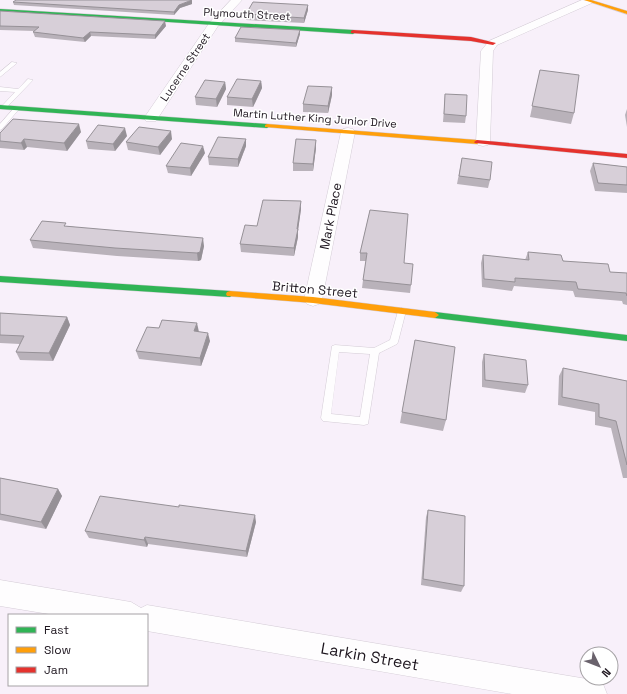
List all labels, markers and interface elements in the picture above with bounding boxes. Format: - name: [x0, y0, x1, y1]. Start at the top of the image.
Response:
- street label: Plymouth Street: [203, 5, 291, 23]
- street label: Lucerne Street: [157, 30, 213, 104]
- street label: Martin Luther King Junior Drive: [233, 105, 397, 131]
- street label: Mark Place: [316, 181, 345, 251]
- street label: Britton Street: [271, 277, 359, 302]
- legend: [8, 614, 148, 686]
- text: Fast: [44, 622, 69, 638]
- street label: Larkin Street: [319, 638, 421, 675]
- text: Slow: [44, 642, 71, 658]
- north arrow: [579, 646, 619, 686]
- text: Jam: [44, 662, 68, 678]
- text: N: [599, 665, 614, 680]

